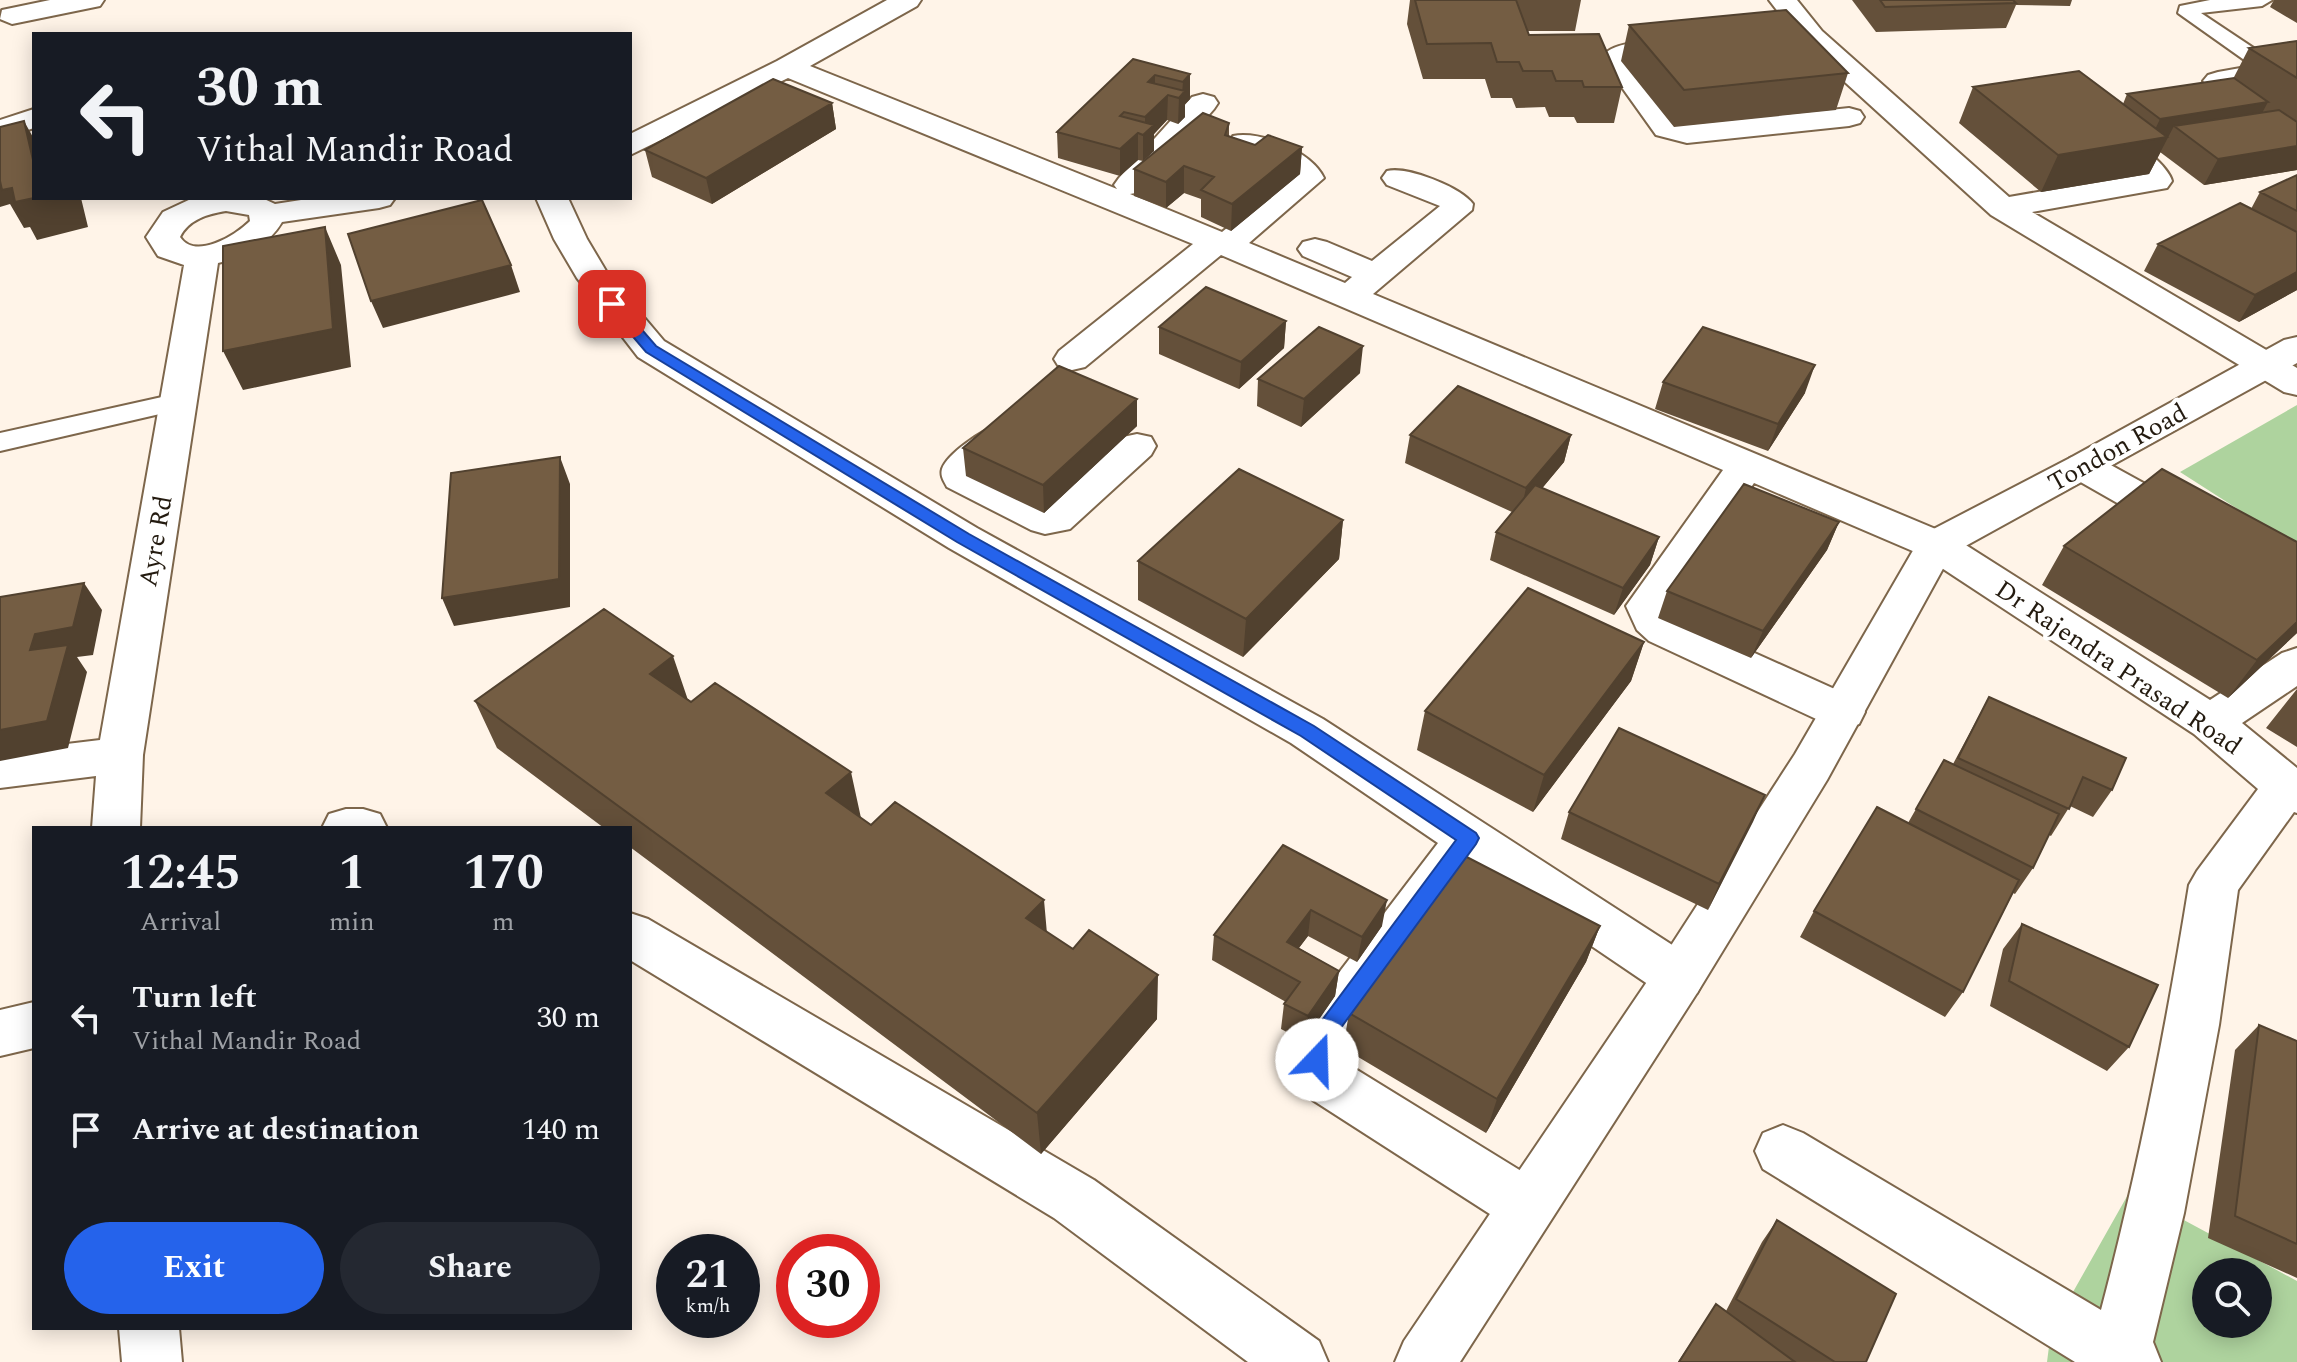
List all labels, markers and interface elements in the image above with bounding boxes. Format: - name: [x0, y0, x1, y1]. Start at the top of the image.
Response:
- text: 30 m: [196, 46, 323, 131]
- icon: left: [64, 64, 168, 168]
- text: Vithal Mandir Road: [196, 123, 513, 178]
- pin: [578, 270, 646, 338]
- icon: arrive: [590, 282, 634, 326]
- street label: Tondon Road: [2040, 393, 2195, 503]
- street label: Ayre Rd: [128, 492, 184, 590]
- street label: Dr Rajendra Prasad Road: [1987, 570, 2250, 766]
- text: 12:45: [120, 837, 241, 910]
- text: 1: [338, 837, 365, 910]
- text: 170: [463, 837, 544, 910]
- text: Arrival: [140, 902, 221, 942]
- text: min: [329, 902, 375, 942]
- text: m: [492, 902, 514, 942]
- text: Turn left: [132, 975, 257, 1021]
- text: 30 m: [537, 995, 600, 1041]
- icon: left: [64, 996, 108, 1040]
- position arrow: [1275, 1018, 1359, 1102]
- text: Vithal Mandir Road: [132, 1021, 361, 1061]
- text: Arrive at destination: [132, 1107, 419, 1153]
- text: 140 m: [522, 1107, 600, 1153]
- icon: arrive: [64, 1108, 108, 1152]
- button: Exit: [64, 1222, 324, 1314]
- button: Share: [340, 1222, 600, 1314]
- speed limit sign: 30: [776, 1234, 880, 1338]
- text: 21: [686, 1245, 730, 1306]
- map controls: [2192, 1258, 2272, 1338]
- button: search: [2192, 1258, 2272, 1338]
- text: km/h: [686, 1291, 731, 1321]

